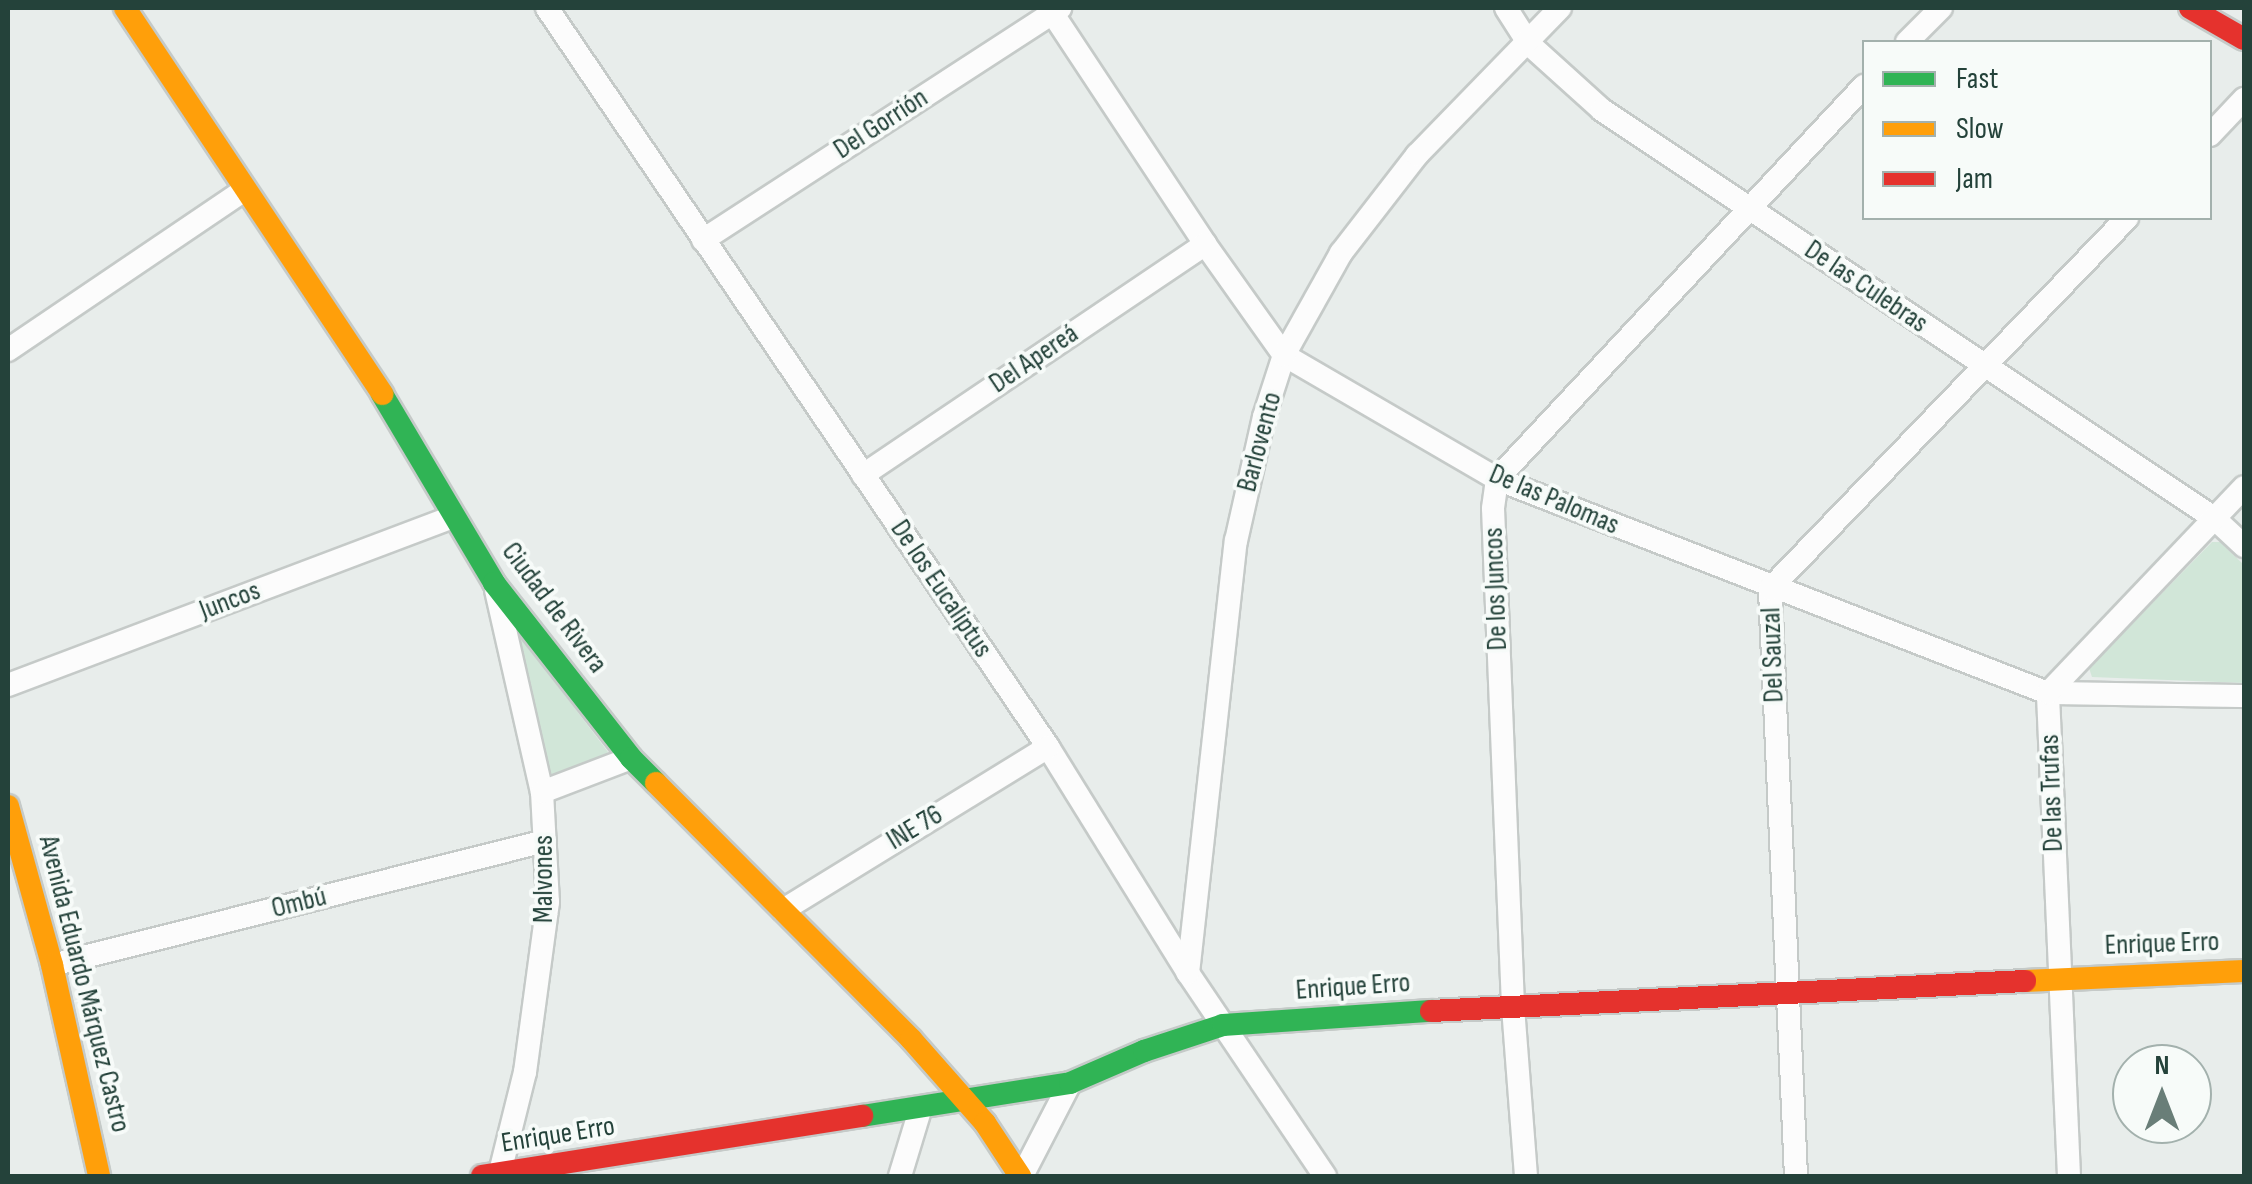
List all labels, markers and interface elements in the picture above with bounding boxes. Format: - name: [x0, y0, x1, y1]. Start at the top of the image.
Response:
- legend: [1862, 40, 2212, 220]
- text: Fast: [1956, 61, 1998, 97]
- street label: Del Gorrión: [828, 81, 934, 167]
- text: Slow: [1956, 111, 2004, 147]
- text: Jam: [1956, 161, 1993, 197]
- street label: De las Culebras: [1798, 233, 1934, 341]
- street label: Del Apereá: [983, 317, 1085, 401]
- street label: Barlovento: [1231, 388, 1289, 496]
- street label: De las Palomas: [1484, 458, 1624, 542]
- street label: De los Eucaliptus: [883, 514, 999, 664]
- street label: De los Juncos: [1477, 527, 1515, 651]
- street label: Ciudad de Rivera: [494, 536, 614, 680]
- street label: Juncos: [195, 574, 265, 628]
- street label: Del Sauzal: [1755, 607, 1791, 703]
- street label: De las Trufas: [2033, 734, 2071, 852]
- street label: INE 76: [881, 798, 949, 858]
- street label: Avenida Eduardo Márquez Castro: [31, 832, 137, 1136]
- street label: Malvones: [527, 835, 561, 923]
- street label: Ombú: [268, 880, 330, 926]
- street label: Enrique Erro: [2104, 925, 2220, 963]
- street label: Enrique Erro: [1295, 966, 1411, 1008]
- north arrow: [2112, 1044, 2212, 1144]
- text: N: [2155, 1049, 2169, 1082]
- street label: Enrique Erro: [499, 1109, 617, 1161]

